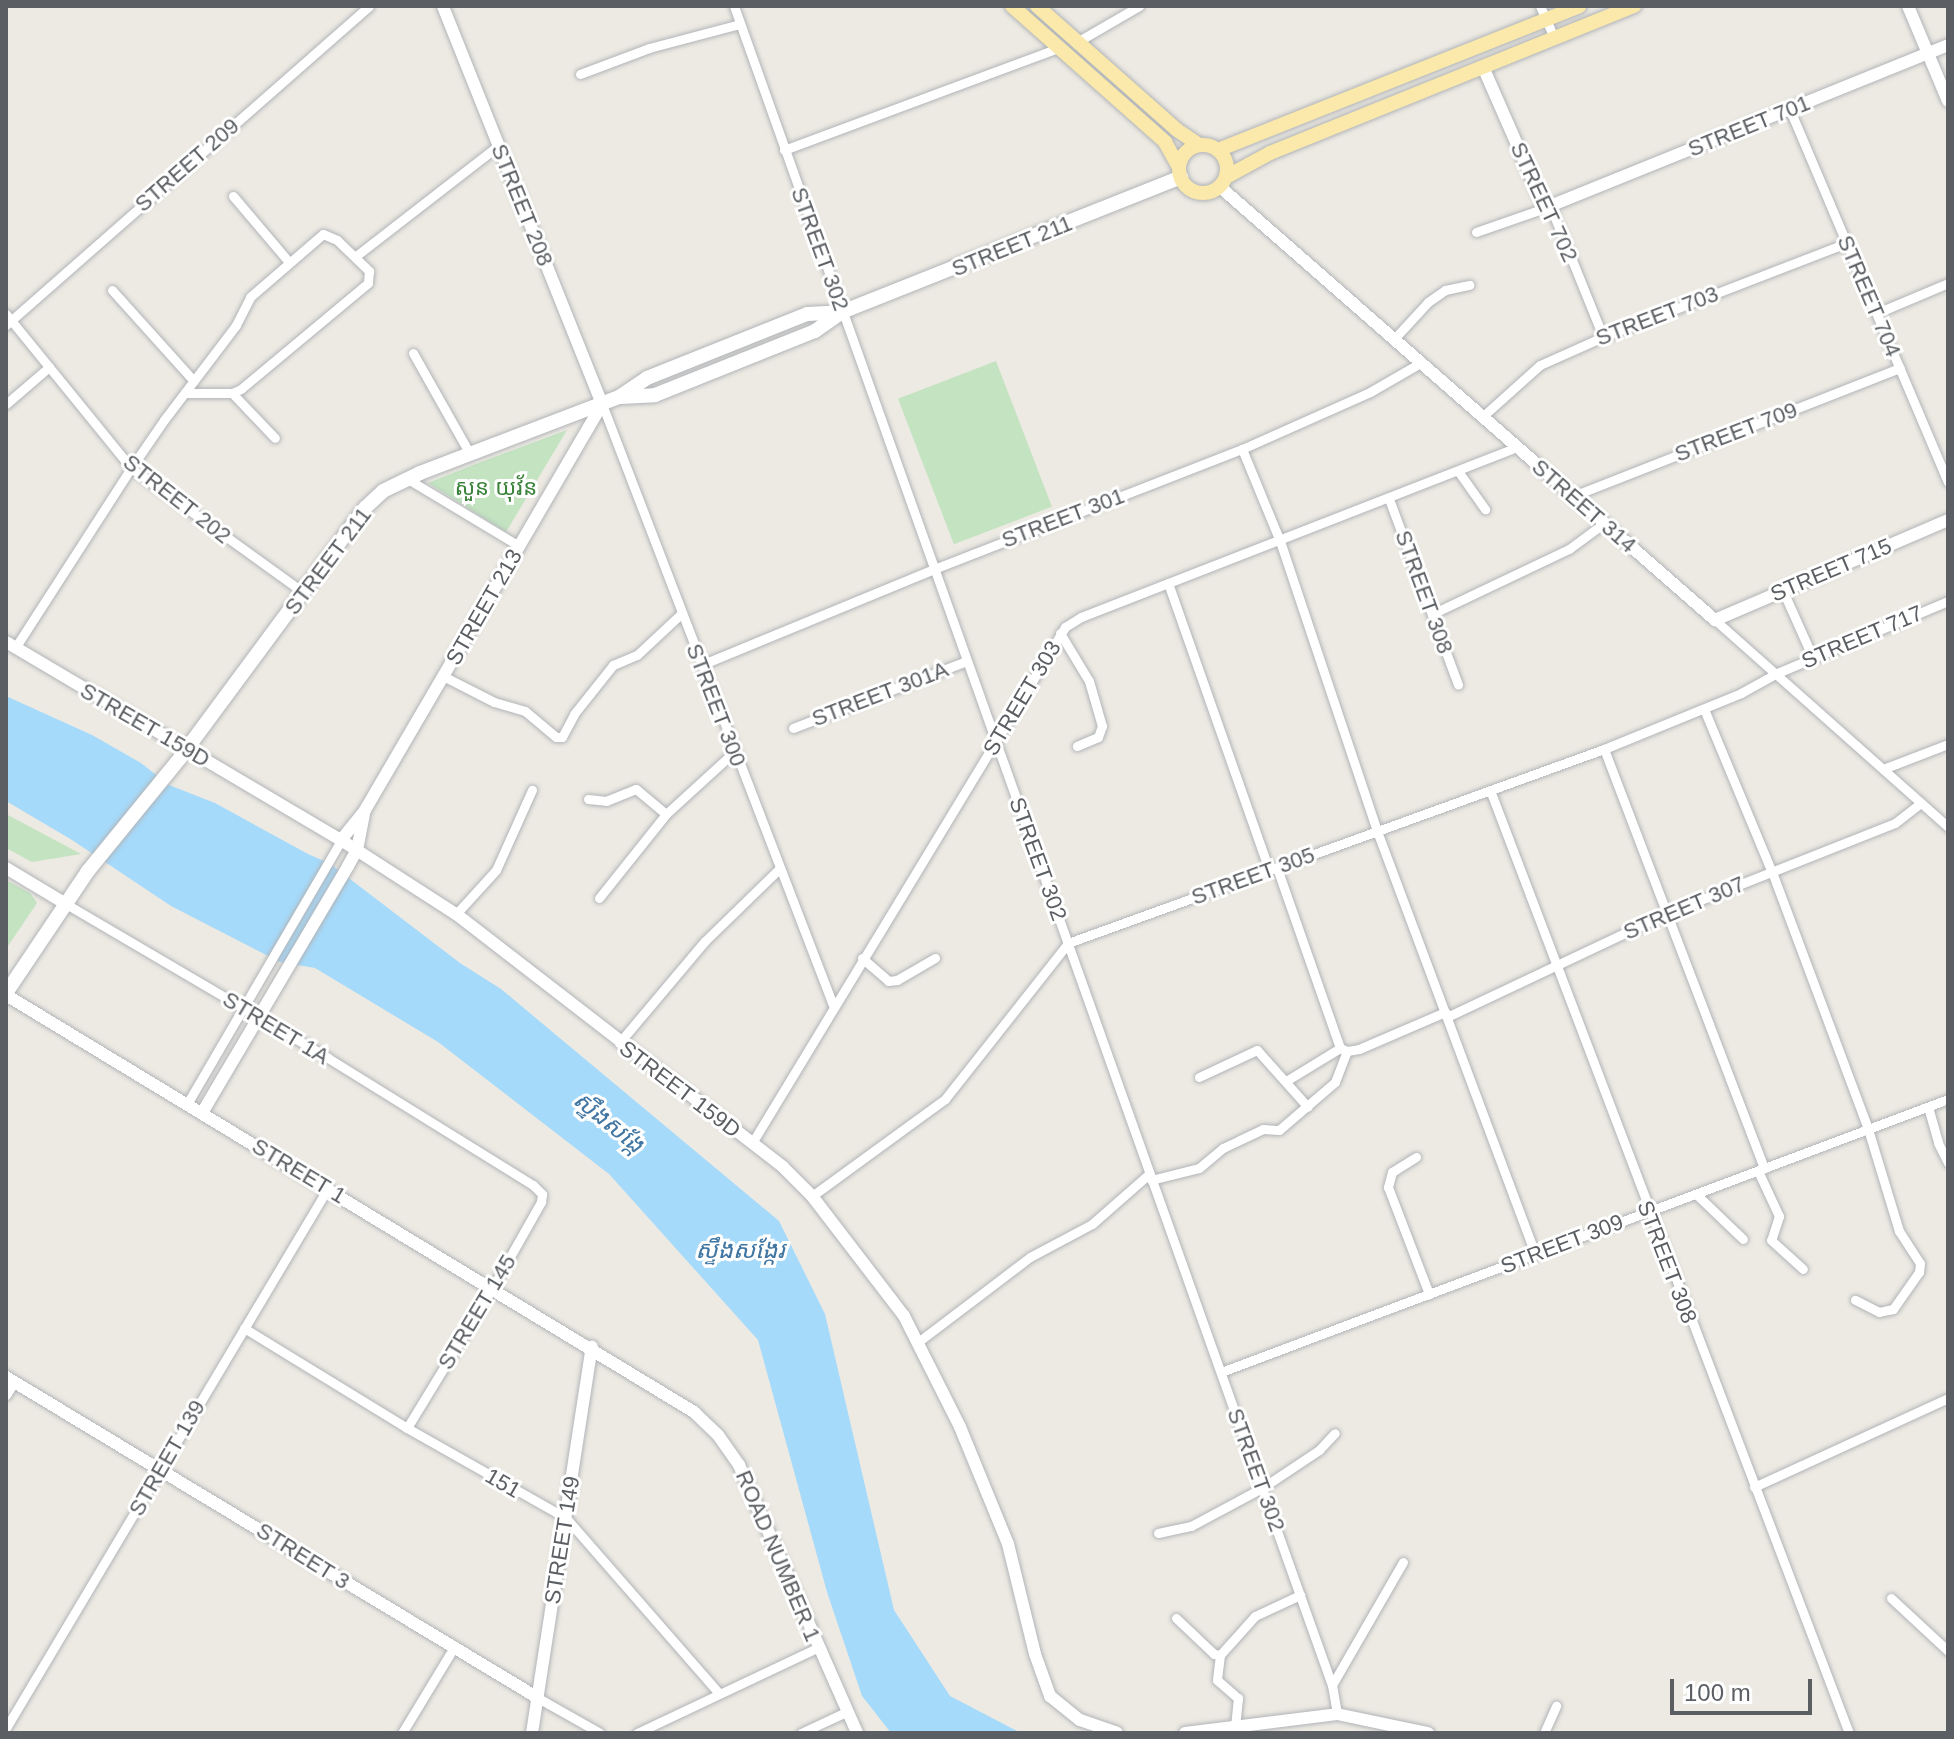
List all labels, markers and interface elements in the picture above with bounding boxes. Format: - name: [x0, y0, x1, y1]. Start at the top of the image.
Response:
- street label: STREET 701: [1684, 89, 1814, 163]
- street label: STREET 209: [129, 113, 245, 217]
- street label: STREET 702: [1505, 138, 1583, 266]
- street label: STREET 208: [485, 140, 559, 270]
- street label: STREET 302: [785, 184, 855, 314]
- street label: STREET 211: [948, 210, 1076, 282]
- street label: STREET 704: [1832, 231, 1906, 361]
- street label: STREET 703: [1592, 280, 1722, 352]
- street label: STREET 709: [1671, 396, 1801, 468]
- street label: STREET 202: [118, 449, 236, 549]
- street label: STREET 314: [1526, 454, 1642, 558]
- park label: សួន យុវ័ន: [455, 475, 537, 501]
- street label: STREET 301: [998, 482, 1128, 554]
- street label: STREET 211: [279, 502, 377, 620]
- street label: STREET 308: [1389, 527, 1459, 657]
- street label: STREET 715: [1766, 533, 1896, 607]
- street label: STREET 213: [440, 544, 528, 670]
- street label: STREET 717: [1797, 600, 1927, 674]
- street label: STREET 303: [977, 636, 1067, 760]
- street label: STREET 300: [680, 640, 752, 770]
- street label: STREET 301A: [808, 656, 952, 732]
- street label: STREET 159D: [75, 677, 215, 773]
- street label: STREET 302: [1003, 794, 1073, 924]
- street label: STREET 305: [1188, 841, 1318, 911]
- street label: STREET 307: [1619, 871, 1749, 945]
- street label: STREET 1A: [218, 986, 334, 1070]
- street label: STREET 159D: [614, 1035, 746, 1143]
- water label: ស្ទឹងសង្កែ: [568, 1085, 650, 1159]
- street label: STREET 1: [247, 1133, 351, 1209]
- street label: STREET 308: [1631, 1197, 1703, 1327]
- street label: STREET 309: [1497, 1208, 1627, 1280]
- water label: ស្ទឹងសង្កែរ: [696, 1236, 784, 1264]
- street label: STREET 145: [432, 1250, 522, 1374]
- street label: STREET 139: [123, 1395, 211, 1521]
- street label: STREET 302: [1221, 1405, 1291, 1535]
- street label: 151: [481, 1462, 525, 1504]
- street label: ROAD NUMBER 1: [730, 1466, 826, 1646]
- street label: STREET 149: [539, 1474, 585, 1606]
- street label: STREET 3: [251, 1517, 355, 1595]
- scale bar: [1674, 1663, 1816, 1713]
- text: 100 m: [1684, 1679, 1751, 1706]

